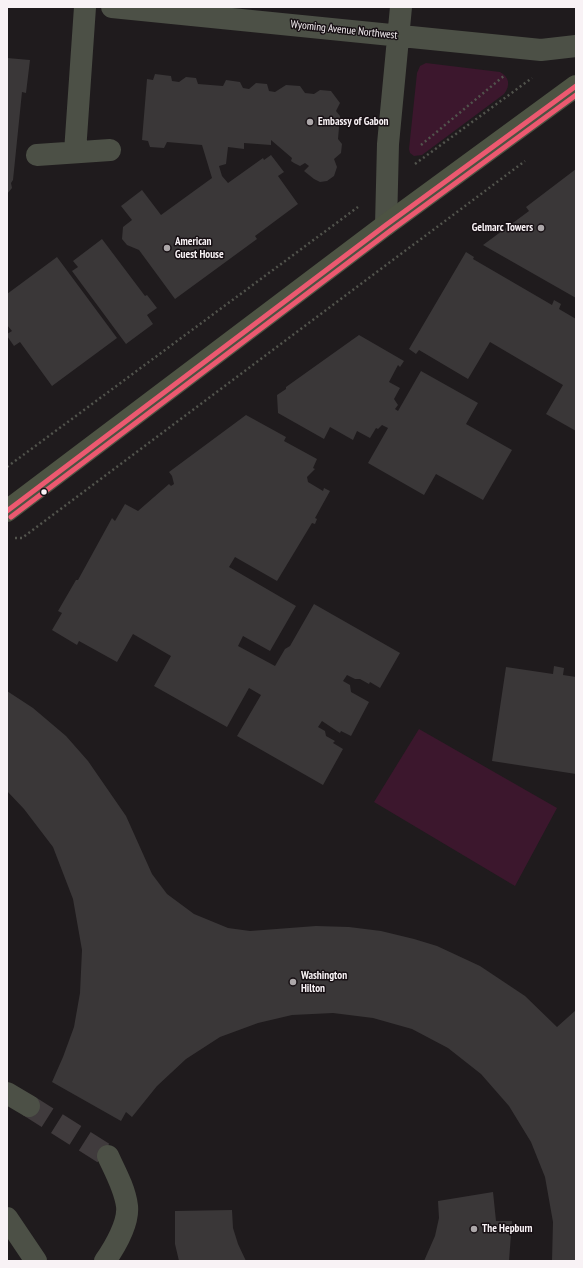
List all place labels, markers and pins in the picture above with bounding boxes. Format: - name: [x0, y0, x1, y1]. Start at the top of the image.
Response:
- place label: Embassy of Gabon: [318, 115, 389, 129]
- marker: Embassy of Gabon: [305, 117, 315, 127]
- place label: Gelmarc Towers: [472, 221, 533, 235]
- marker: Gelmarc Towers: [536, 223, 546, 233]
- place label: American Guest House: [175, 235, 224, 261]
- marker: American Guest House: [162, 243, 172, 253]
- unlabelled marker: [39, 487, 49, 497]
- place label: Washington Hilton: [301, 969, 347, 995]
- marker: Washington Hilton: [288, 977, 298, 987]
- place label: The Hepburn: [482, 1222, 533, 1236]
- marker: The Hepburn: [469, 1224, 479, 1234]

